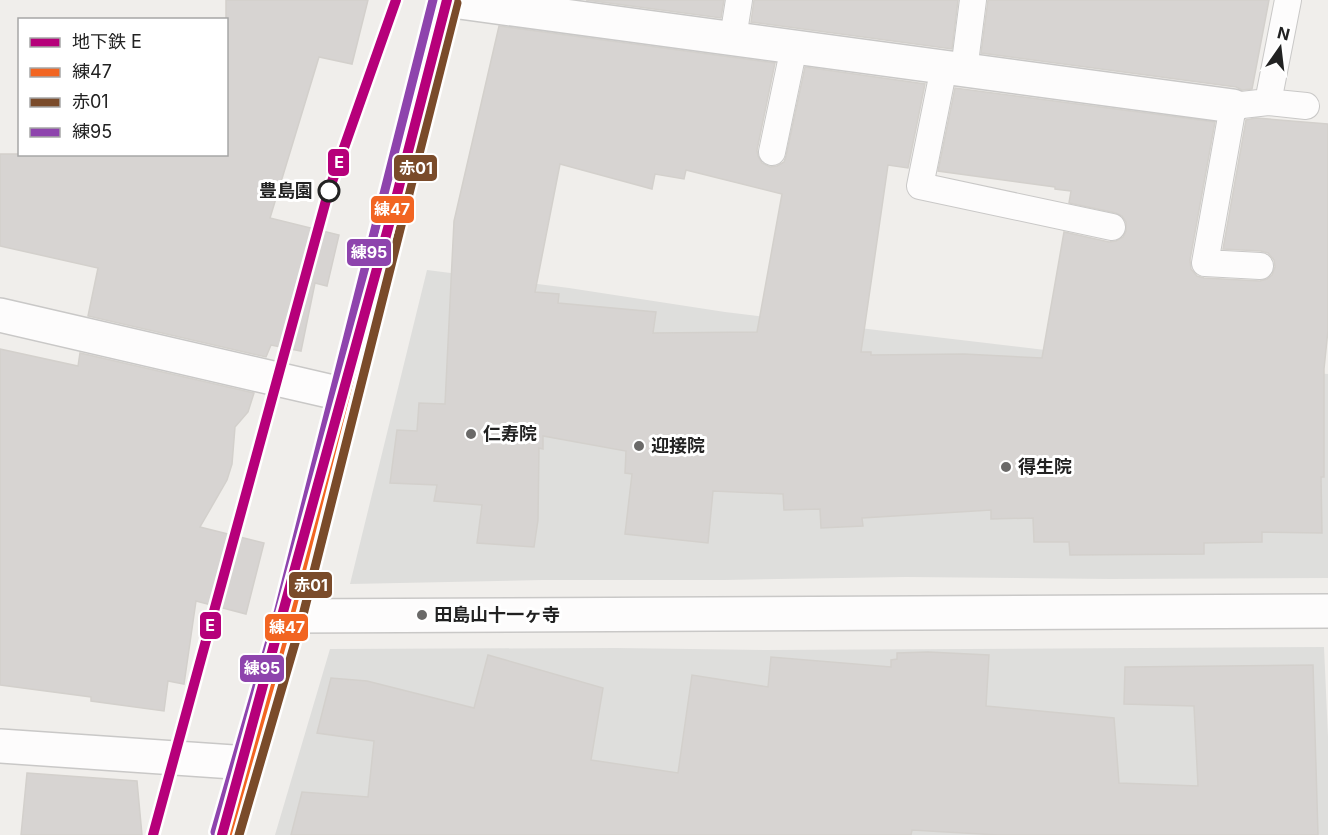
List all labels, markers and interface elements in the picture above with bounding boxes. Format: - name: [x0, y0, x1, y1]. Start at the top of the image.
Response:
- legend: [18, 18, 228, 156]
- north arrow: [1250, 18, 1310, 78]
- text: N: [1275, 22, 1292, 45]
- text: 地下鉄 E: [72, 31, 142, 52]
- text: 練47: [72, 61, 112, 82]
- text: 赤01: [72, 91, 109, 112]
- text: 練95: [72, 121, 112, 142]
- line badge: E: [327, 148, 350, 177]
- text: E: [334, 152, 344, 172]
- line badge: 赤01: [393, 154, 438, 182]
- text: 赤01: [399, 158, 433, 178]
- place label: 豊島園: [259, 180, 313, 201]
- marker: 豊島園: [318, 180, 340, 202]
- line badge: 練47: [370, 195, 415, 224]
- text: 練47: [374, 199, 410, 219]
- line badge: 練95: [346, 238, 392, 267]
- text: 練95: [351, 242, 387, 262]
- place label: 仁寿院: [483, 423, 537, 444]
- marker: 仁寿院: [464, 427, 478, 441]
- place label: 迎接院: [651, 435, 705, 456]
- marker: 迎接院: [632, 439, 646, 453]
- place label: 得生院: [1018, 456, 1072, 477]
- marker: 得生院: [999, 460, 1013, 474]
- line badge: 赤01: [288, 571, 333, 599]
- text: 赤01: [294, 575, 328, 595]
- place label: 田島山十一ヶ寺: [434, 604, 560, 625]
- marker: 田島山十一ヶ寺: [415, 608, 429, 622]
- line badge: E: [199, 611, 222, 640]
- line badge: 練47: [264, 613, 309, 642]
- text: E: [205, 615, 215, 635]
- text: 練47: [269, 617, 305, 637]
- line badge: 練95: [239, 654, 285, 683]
- text: 練95: [244, 658, 280, 678]

